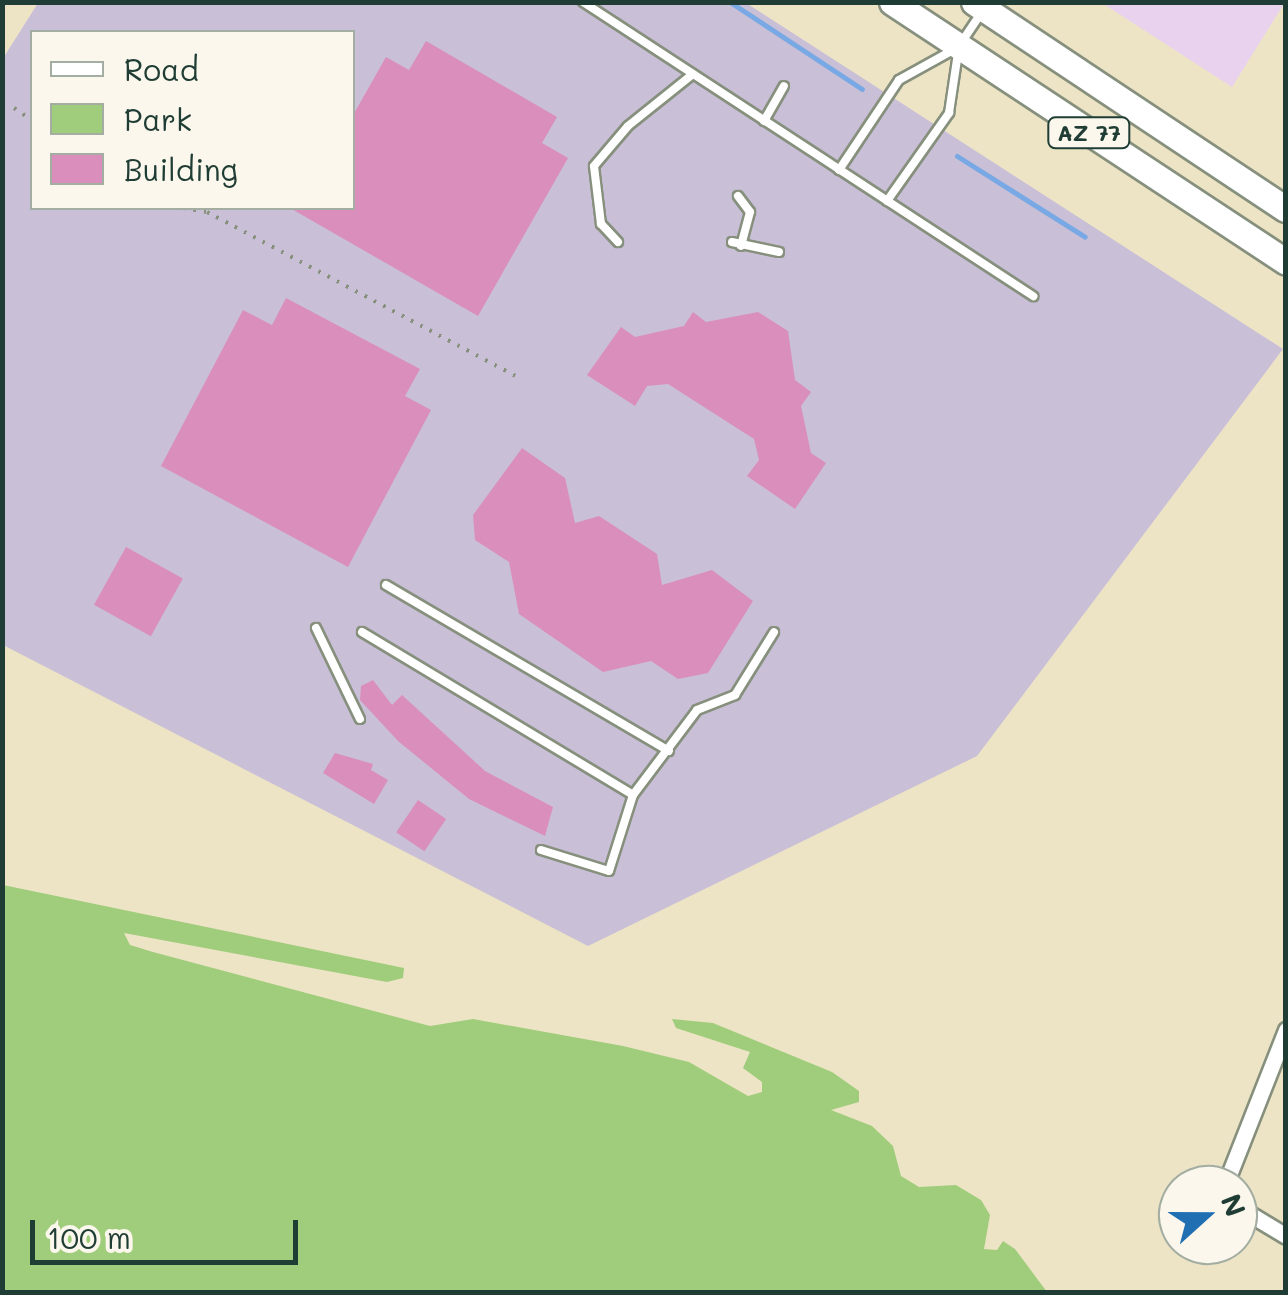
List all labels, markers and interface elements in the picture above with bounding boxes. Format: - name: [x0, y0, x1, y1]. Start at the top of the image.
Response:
- legend: [30, 30, 355, 210]
- text: Road: [124, 49, 199, 89]
- text: Park: [124, 99, 192, 139]
- road number: AZ 77: [1046, 116, 1132, 150]
- text: Building: [124, 149, 238, 189]
- north arrow: [1158, 1165, 1258, 1265]
- text: N: [1214, 1189, 1255, 1221]
- scale bar: [35, 1200, 302, 1262]
- text: 100 m: [47, 1217, 131, 1257]

